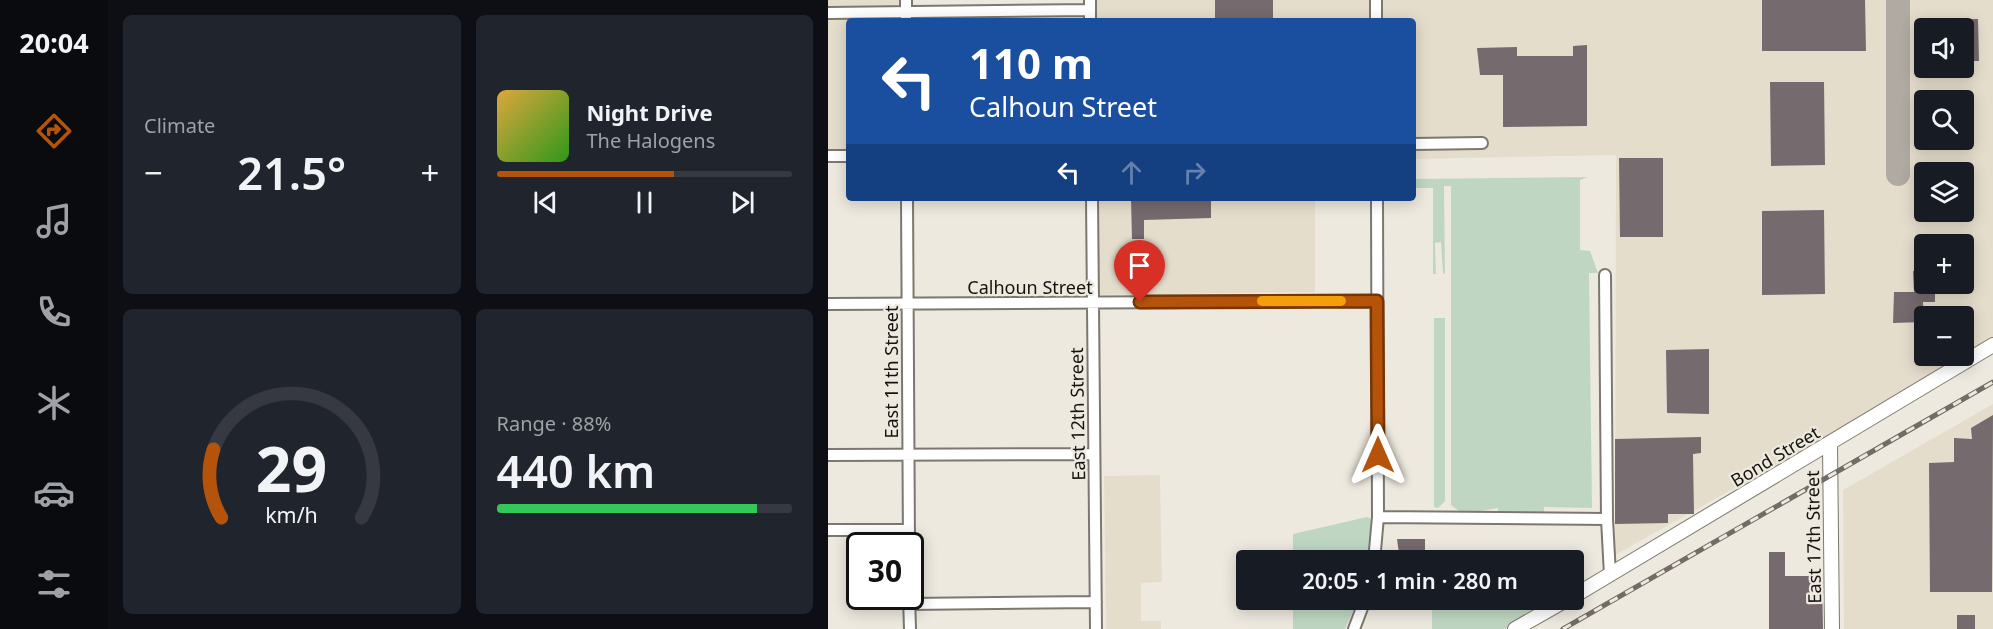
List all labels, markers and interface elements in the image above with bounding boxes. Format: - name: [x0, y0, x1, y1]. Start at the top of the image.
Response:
- map controls: [1914, 18, 1974, 366]
- button: sound: [1914, 18, 1974, 78]
- text: 20:04: [19, 24, 89, 61]
- text: 110 m: [969, 34, 1093, 91]
- icon: left: [870, 42, 948, 120]
- text: Calhoun Street: [969, 88, 1157, 125]
- button: search: [1914, 90, 1974, 150]
- text: Night Drive: [587, 97, 713, 127]
- icon: directions: [33, 110, 75, 152]
- text: Climate: [144, 112, 215, 139]
- text: The Halogens: [587, 127, 715, 154]
- text: 21.5°: [237, 142, 346, 203]
- text: −: [144, 150, 163, 195]
- text: +: [421, 150, 440, 195]
- icon: left: [1052, 156, 1085, 189]
- icon: ahead: [1115, 156, 1148, 189]
- icon: right: [1178, 156, 1211, 189]
- button: layers: [1914, 162, 1974, 222]
- icon: previous: [529, 186, 562, 219]
- icon: pause: [628, 186, 661, 219]
- icon: next: [726, 186, 759, 219]
- icon: music: [33, 200, 75, 242]
- button: +: [1914, 234, 1974, 294]
- pin: [1114, 240, 1165, 302]
- icon: arrive: [1123, 249, 1156, 282]
- street label: Calhoun Street: [967, 275, 1093, 299]
- icon: phone: [33, 291, 75, 333]
- street label: East 11th Street: [879, 305, 903, 439]
- button: −: [1914, 306, 1974, 366]
- street label: East 12th Street: [1064, 347, 1090, 481]
- icon: climate: [33, 382, 75, 424]
- text: Range · 88%: [497, 410, 611, 437]
- street label: Bond Street: [1726, 420, 1824, 492]
- position arrow: [1346, 423, 1410, 487]
- text: 29: [256, 425, 327, 510]
- text: 440 km: [497, 440, 655, 501]
- street label: East 17th Street: [1800, 470, 1826, 604]
- icon: car: [33, 472, 75, 514]
- text: km/h: [265, 501, 318, 530]
- speed limit sign: 30: [846, 532, 924, 610]
- icon: filters: [33, 563, 75, 605]
- text: 20:05 · 1 min · 280 m: [1302, 565, 1518, 595]

